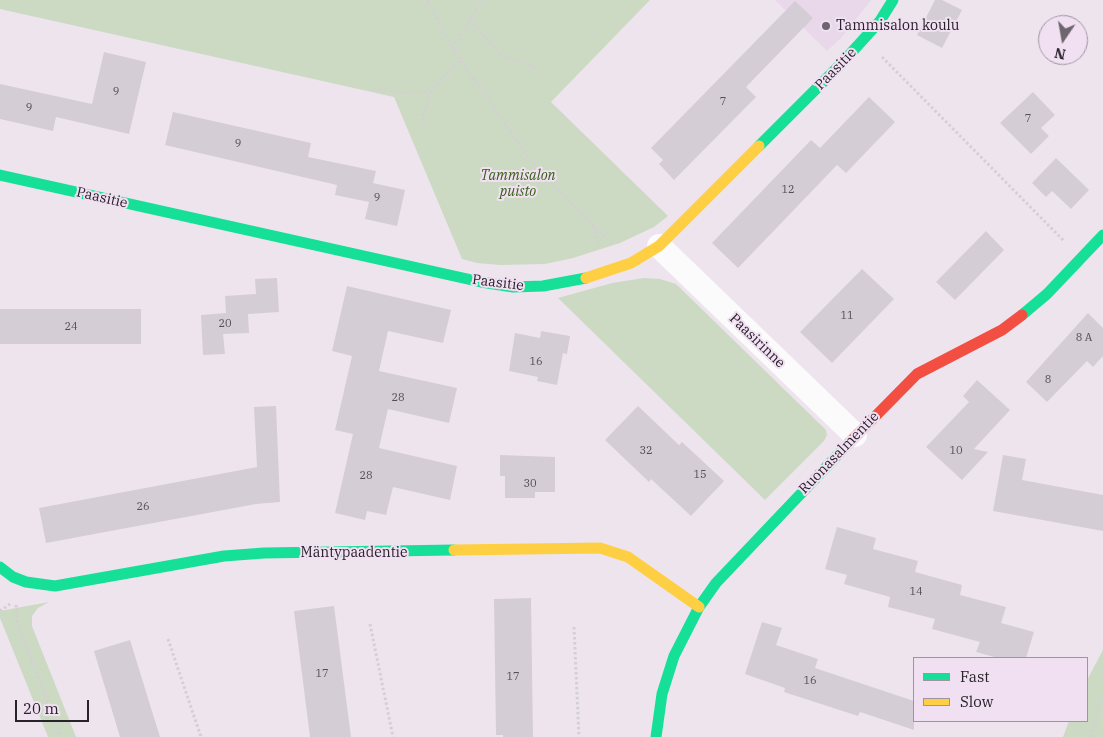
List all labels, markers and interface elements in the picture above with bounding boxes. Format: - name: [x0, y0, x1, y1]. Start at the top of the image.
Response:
- north arrow: [1038, 15, 1088, 65]
- place label: Tammisalon koulu: [836, 18, 959, 34]
- marker: Tammisalon koulu: [820, 20, 832, 32]
- street label: Paasitie: [812, 44, 860, 94]
- text: N: [1053, 44, 1067, 64]
- house number: 9: [113, 85, 119, 99]
- house number: 7: [720, 95, 726, 109]
- house number: 9: [26, 101, 32, 115]
- house number: 7: [1025, 112, 1031, 126]
- house number: 9: [235, 137, 241, 151]
- park label: Tammisalon puisto: [480, 168, 556, 200]
- house number: 12: [781, 183, 795, 197]
- street label: Paasitie: [75, 184, 129, 212]
- house number: 9: [374, 191, 380, 205]
- street label: Paasitie: [471, 271, 525, 295]
- house number: 11: [840, 309, 854, 323]
- street label: Paasirinne: [726, 310, 788, 372]
- house number: 20: [218, 317, 232, 331]
- house number: 24: [64, 320, 78, 334]
- house number: 8 A: [1076, 331, 1092, 345]
- house number: 16: [529, 355, 543, 369]
- house number: 8: [1045, 373, 1051, 387]
- house number: 28: [391, 391, 405, 405]
- street label: Ruonasalmentie: [796, 408, 882, 498]
- house number: 32: [639, 444, 653, 458]
- house number: 10: [949, 444, 963, 458]
- house number: 15: [693, 468, 707, 482]
- house number: 28: [359, 469, 373, 483]
- house number: 30: [523, 477, 537, 491]
- house number: 26: [136, 500, 150, 514]
- street label: Mäntypaadentie: [300, 545, 408, 561]
- house number: 14: [909, 585, 923, 599]
- legend: [913, 657, 1088, 722]
- house number: 17: [315, 667, 329, 681]
- text: Fast: [960, 667, 990, 686]
- house number: 17: [506, 670, 520, 684]
- house number: 16: [803, 674, 817, 688]
- scale bar: [18, 690, 91, 722]
- text: Slow: [960, 692, 993, 711]
- text: 20 m: [23, 699, 59, 718]

